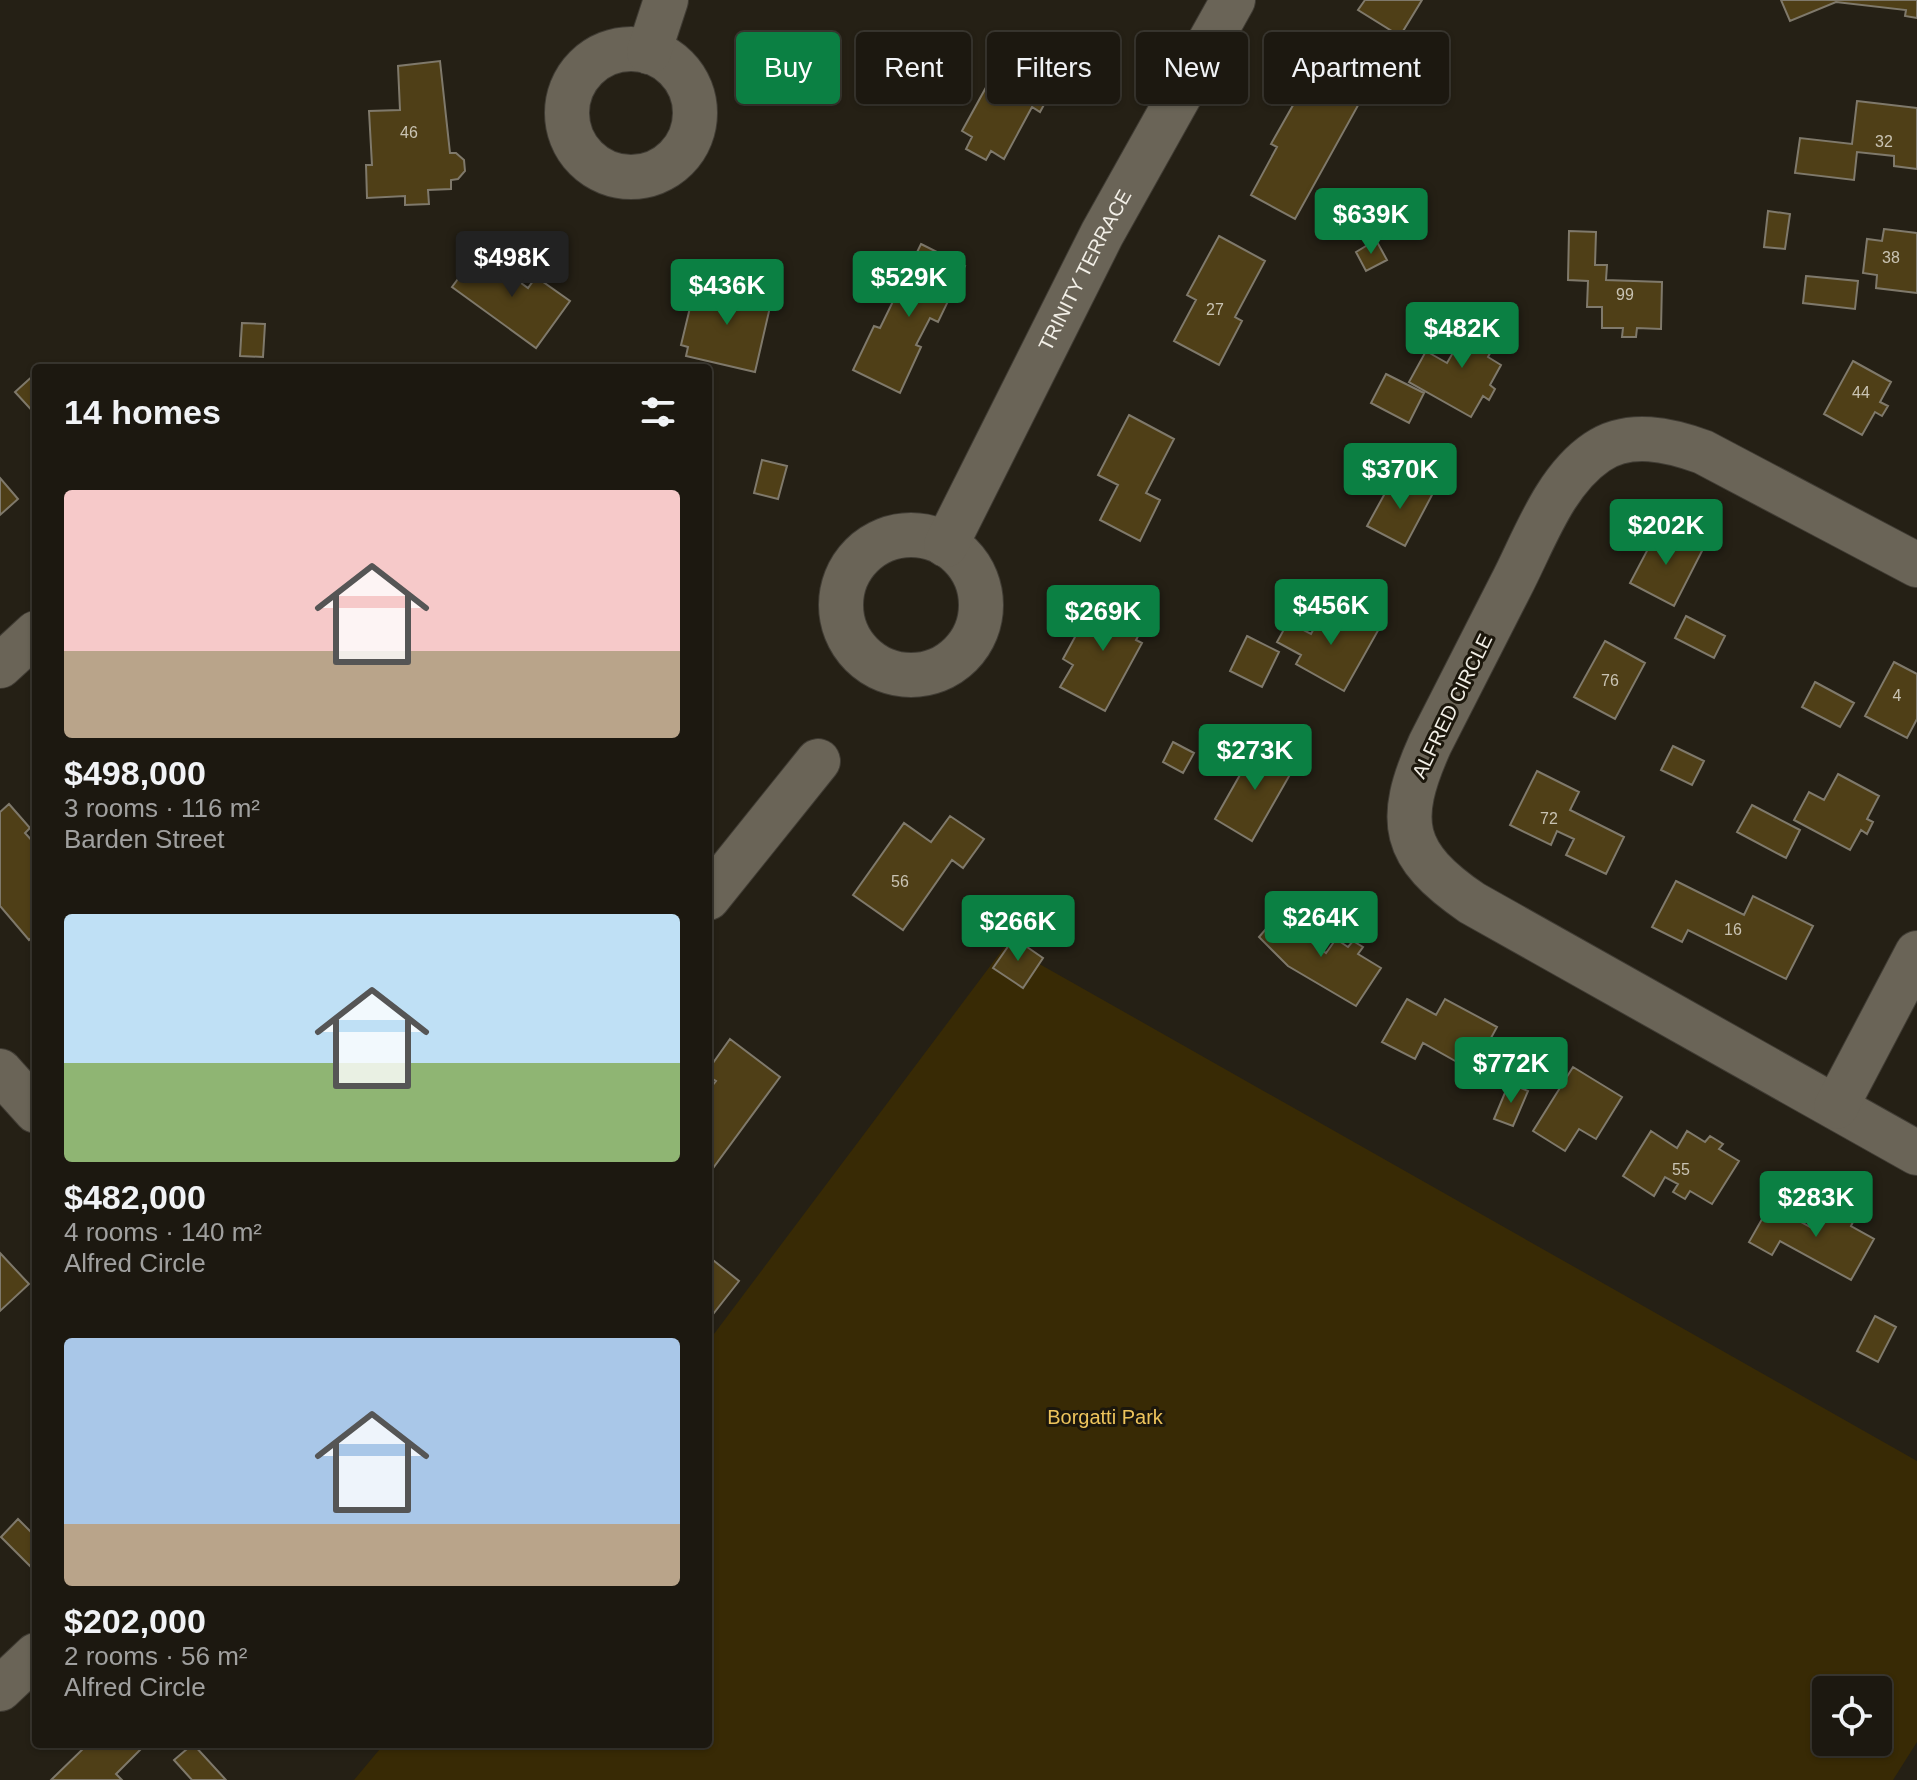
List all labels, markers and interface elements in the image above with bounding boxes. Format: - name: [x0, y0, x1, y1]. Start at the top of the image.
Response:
- chip: Buy: [736, 32, 840, 104]
- chip: Rent: [856, 32, 971, 104]
- chip: Filters: [987, 32, 1120, 104]
- chip: New: [1136, 32, 1248, 104]
- chip: Apartment: [1264, 32, 1449, 104]
- house number: 46: [400, 124, 418, 141]
- house number: 32: [1875, 133, 1893, 150]
- street label: TRINITY TERRACE: [1034, 186, 1136, 354]
- pin: $639K: [1315, 188, 1427, 256]
- text: $639K: [1333, 199, 1409, 229]
- pin: $498K: [456, 231, 568, 299]
- text: $498K: [474, 242, 550, 272]
- house number: 38: [1882, 249, 1900, 266]
- pin: $529K: [853, 251, 965, 319]
- pin: $436K: [671, 259, 783, 327]
- text: $529K: [871, 262, 947, 292]
- text: $436K: [689, 270, 765, 300]
- house number: 99: [1616, 286, 1634, 303]
- house number: 27: [1206, 301, 1224, 318]
- pin: $482K: [1406, 302, 1518, 370]
- text: $482K: [1424, 313, 1500, 343]
- house number: 44: [1852, 384, 1870, 401]
- icon: filters: [636, 390, 680, 434]
- text: 14 homes: [64, 393, 221, 431]
- pin: $370K: [1344, 443, 1456, 511]
- text: $370K: [1362, 454, 1438, 484]
- pin: $202K: [1610, 499, 1722, 567]
- text: $202K: [1628, 510, 1704, 540]
- icon: home: [300, 542, 444, 686]
- pin: $456K: [1275, 579, 1387, 647]
- pin: $269K: [1047, 585, 1159, 653]
- text: $456K: [1293, 590, 1369, 620]
- text: $269K: [1065, 596, 1141, 626]
- street label: ALFRED CIRCLE: [1408, 630, 1496, 782]
- house number: 76: [1601, 672, 1619, 689]
- house number: 4: [1893, 687, 1902, 704]
- pin: $273K: [1199, 724, 1311, 792]
- text: $273K: [1217, 735, 1293, 765]
- text: $498,000: [64, 754, 206, 792]
- text: 3 rooms · 116 m²: [64, 793, 260, 823]
- house number: 72: [1540, 810, 1558, 827]
- text: Barden Street: [64, 824, 224, 854]
- house number: 56: [891, 873, 909, 890]
- pin: $264K: [1265, 891, 1377, 959]
- pin: $266K: [962, 895, 1074, 963]
- text: $264K: [1283, 902, 1359, 932]
- text: $266K: [980, 906, 1056, 936]
- house number: 16: [1724, 921, 1742, 938]
- icon: home: [300, 966, 444, 1110]
- pin: $772K: [1455, 1037, 1567, 1105]
- text: $772K: [1473, 1048, 1549, 1078]
- house number: 55: [1672, 1161, 1690, 1178]
- pin: $283K: [1760, 1171, 1872, 1239]
- text: $482,000: [64, 1178, 206, 1216]
- text: $283K: [1778, 1182, 1854, 1212]
- text: 4 rooms · 140 m²: [64, 1217, 262, 1247]
- text: Alfred Circle: [64, 1248, 206, 1278]
- icon: home: [300, 1390, 444, 1534]
- park label: Borgatti Park: [1047, 1406, 1164, 1428]
- text: $202,000: [64, 1602, 206, 1640]
- text: 2 rooms · 56 m²: [64, 1641, 248, 1671]
- text: Alfred Circle: [64, 1672, 206, 1702]
- map controls: [1812, 1676, 1892, 1756]
- button: locate: [1812, 1676, 1892, 1756]

